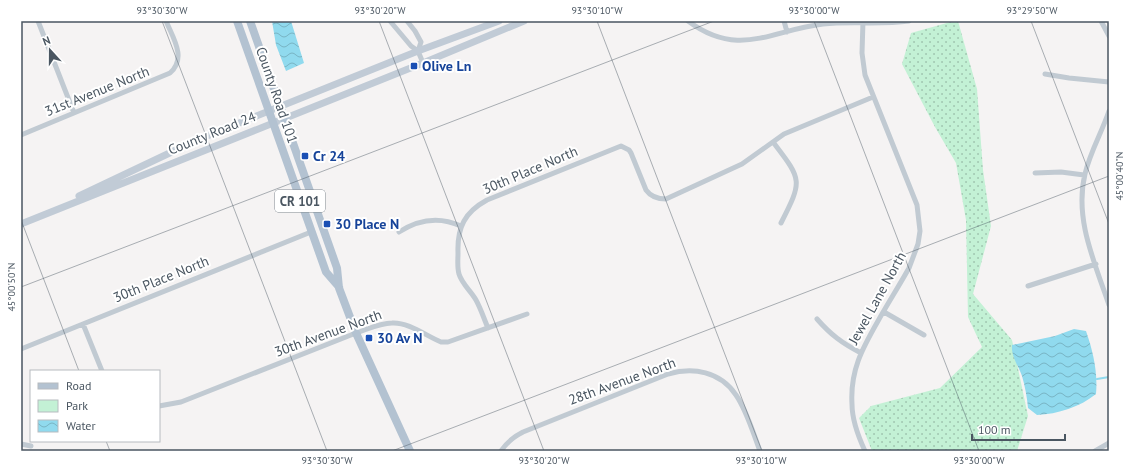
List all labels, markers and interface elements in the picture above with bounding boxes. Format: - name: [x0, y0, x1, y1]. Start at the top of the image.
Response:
- text: 93°30'30"W: [136, 4, 188, 17]
- text: 93°30'20"W: [354, 4, 406, 17]
- text: 93°30'10"W: [571, 4, 623, 17]
- text: 93°30'00"W: [788, 4, 840, 17]
- text: 93°29'50"W: [1006, 4, 1058, 17]
- north arrow: [30, 30, 70, 70]
- text: N: [41, 33, 52, 48]
- street label: County Road 101: [252, 44, 302, 146]
- place label: Olive Ln: [422, 57, 471, 75]
- marker: Olive Ln: [409, 61, 419, 71]
- street label: 31st Avenue North: [42, 62, 152, 120]
- street label: County Road 24: [165, 107, 259, 159]
- street label: 30th Place North: [480, 142, 580, 198]
- place label: Cr 24: [313, 147, 345, 165]
- marker: Cr 24: [300, 151, 310, 161]
- text: 45°00'40"N: [1113, 151, 1126, 201]
- road number: CR 101: [275, 190, 325, 212]
- place label: 30 Place N: [335, 215, 399, 233]
- marker: 30 Place N: [322, 219, 332, 229]
- street label: Jewel Lane North: [844, 249, 910, 348]
- street label: 30th Place North: [111, 252, 211, 306]
- text: 45°00'50"N: [5, 262, 18, 312]
- street label: 30th Avenue North: [272, 305, 384, 361]
- place label: 30 Av N: [377, 329, 422, 347]
- marker: 30 Av N: [364, 333, 374, 343]
- street label: 28th Avenue North: [566, 353, 678, 409]
- legend: [30, 370, 160, 442]
- text: Road: [66, 378, 91, 393]
- text: Park: [66, 398, 88, 413]
- scale bar: [972, 416, 1065, 442]
- text: Water: [66, 418, 96, 433]
- text: 100 m: [978, 422, 1011, 437]
- text: 93°30'30"W: [301, 454, 353, 467]
- text: 93°30'20"W: [518, 454, 570, 467]
- text: 93°30'10"W: [735, 454, 787, 467]
- text: 93°30'00"W: [953, 454, 1005, 467]

